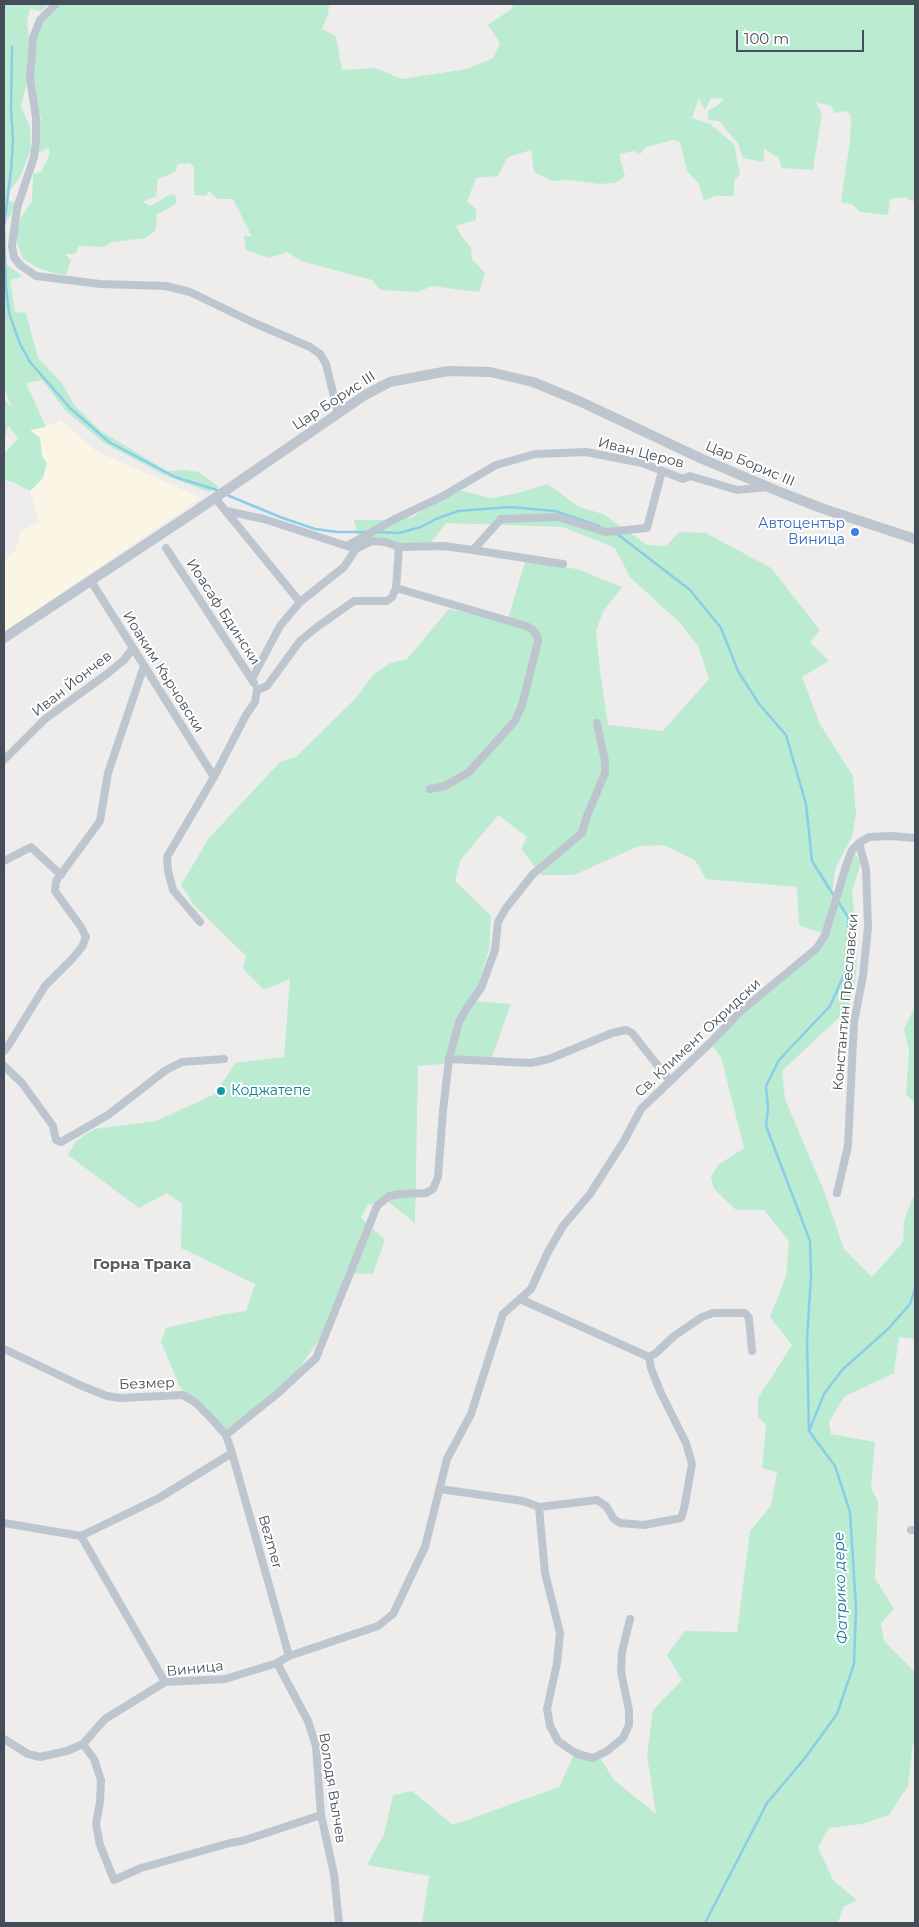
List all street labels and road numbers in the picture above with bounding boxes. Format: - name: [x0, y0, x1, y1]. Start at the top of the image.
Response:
- street label: Цар Борис III: [289, 368, 379, 434]
- street label: Иван Церов: [596, 434, 686, 472]
- street label: Цар Борис III: [703, 438, 797, 490]
- street label: Иоасаф Бдински: [182, 556, 264, 668]
- street label: Иоаким Кърчовски: [119, 608, 207, 736]
- street label: Иван Йончев: [29, 648, 115, 720]
- street label: Константин Преславски: [830, 913, 862, 1091]
- street label: Св. Климент Охридски: [632, 975, 764, 1101]
- street label: Безмер: [119, 1375, 175, 1393]
- street label: Bezmer: [254, 1513, 286, 1571]
- street label: Виница: [166, 1658, 224, 1680]
- street label: Володя Вълчев: [315, 1732, 349, 1844]

